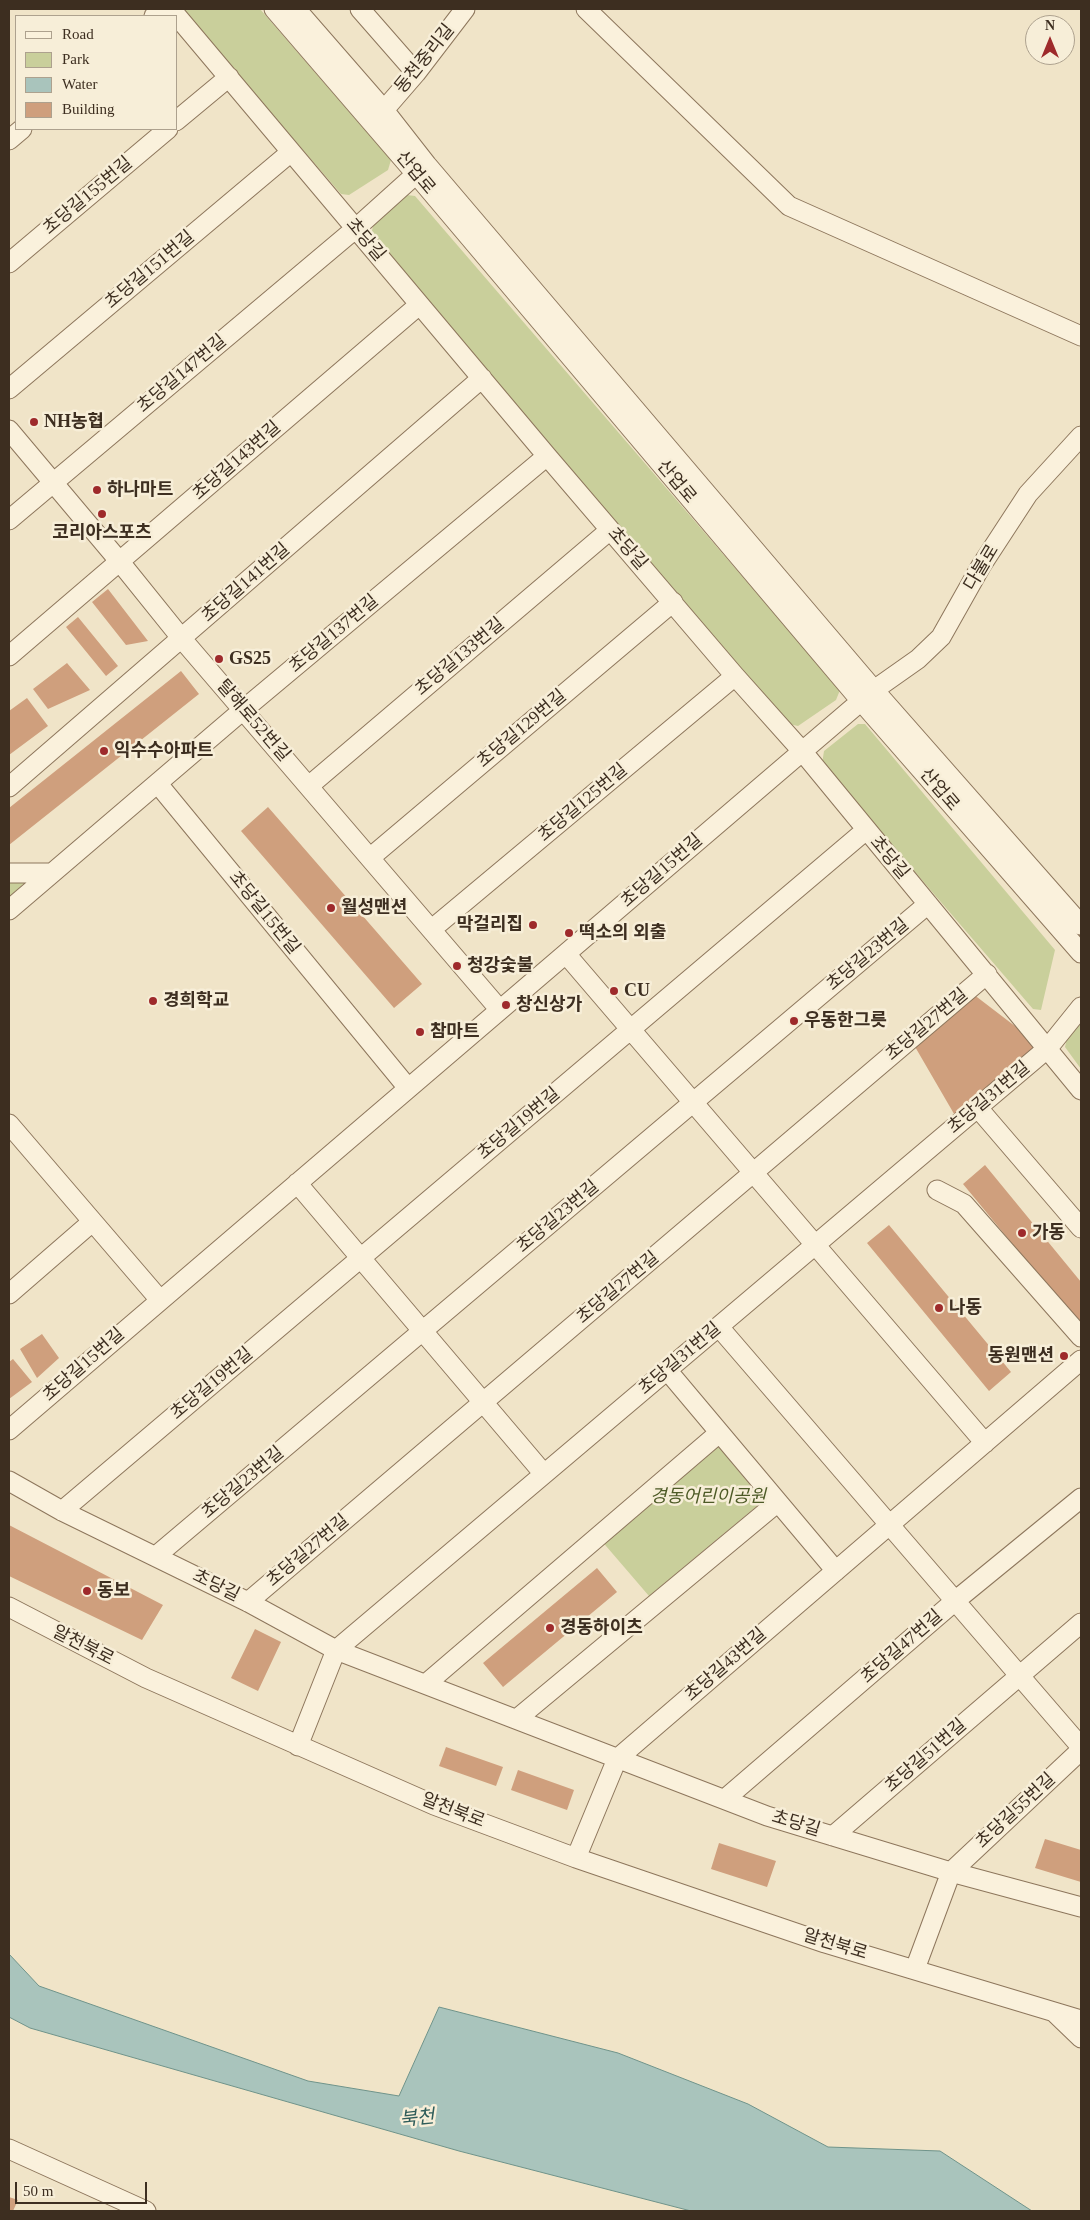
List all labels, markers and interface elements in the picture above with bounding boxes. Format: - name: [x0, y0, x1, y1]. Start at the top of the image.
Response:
- legend: [15, 15, 178, 130]
- north arrow: [1025, 15, 1075, 65]
- text: N: [1045, 18, 1055, 33]
- street label: 동천중리길: [391, 20, 459, 98]
- text: Road: [62, 26, 94, 42]
- text: Park: [62, 51, 90, 67]
- text: Water: [62, 76, 97, 92]
- text: Building: [62, 101, 115, 117]
- street label: 산업로: [391, 147, 439, 199]
- street label: 초당길155번길: [39, 152, 137, 240]
- street label: 초당길: [341, 214, 389, 266]
- street label: 초당길151번길: [101, 226, 199, 314]
- street label: 초당길147번길: [133, 330, 231, 418]
- place label: NH농협: [44, 411, 104, 433]
- marker: NH농협: [28, 416, 40, 428]
- street label: 초당길143번길: [188, 417, 286, 505]
- street label: 산업로: [652, 456, 700, 508]
- place label: 하나마트: [107, 479, 173, 501]
- marker: 하나마트: [91, 484, 103, 496]
- marker: 코리아스포츠: [96, 508, 108, 520]
- place label: 코리아스포츠: [52, 522, 152, 544]
- street label: 초당길: [603, 523, 651, 575]
- street label: 초당길141번길: [197, 539, 295, 627]
- street label: 다불로: [960, 541, 1004, 595]
- street label: 초당길137번길: [285, 590, 383, 678]
- street label: 초당길133번길: [411, 613, 509, 701]
- place label: GS25: [229, 648, 271, 670]
- marker: GS25: [213, 653, 225, 665]
- street label: 탈해로52번길: [212, 676, 294, 766]
- street label: 초당길129번길: [473, 685, 571, 773]
- place label: 익수수아파트: [114, 740, 213, 762]
- marker: 익수수아파트: [98, 745, 110, 757]
- street label: 초당길125번길: [534, 759, 632, 847]
- street label: 산업로: [915, 764, 963, 816]
- street label: 초당길15번길: [617, 830, 707, 912]
- street label: 초당길: [865, 832, 913, 884]
- street label: 초당길15번길: [224, 867, 304, 959]
- place label: 월성맨션: [341, 897, 407, 919]
- marker: 월성맨션: [325, 902, 337, 914]
- place label: 막걸리집: [457, 914, 523, 936]
- street label: 초당길23번길: [822, 914, 914, 996]
- marker: 막걸리집: [527, 919, 539, 931]
- place label: 떡소의 외출: [579, 922, 666, 944]
- marker: 떡소의 외출: [563, 927, 575, 939]
- place label: 청강숯불: [467, 955, 533, 977]
- marker: 청강숯불: [451, 960, 463, 972]
- place label: CU: [624, 980, 650, 1002]
- street label: 초당길27번길: [881, 984, 973, 1066]
- marker: CU: [608, 985, 620, 997]
- place label: 경희학교: [163, 990, 229, 1012]
- place label: 창신상가: [516, 994, 582, 1016]
- marker: 경희학교: [147, 995, 159, 1007]
- marker: 창신상가: [500, 999, 512, 1011]
- place label: 우동한그릇: [804, 1010, 887, 1032]
- marker: 우동한그릇: [788, 1015, 800, 1027]
- place label: 참마트: [430, 1021, 480, 1043]
- marker: 참마트: [414, 1026, 426, 1038]
- street label: 초당길31번길: [943, 1057, 1035, 1139]
- street label: 초당길19번길: [473, 1083, 565, 1165]
- street label: 초당길23번길: [512, 1176, 604, 1258]
- place label: 가동: [1032, 1222, 1065, 1244]
- marker: 가동: [1016, 1227, 1028, 1239]
- street label: 초당길27번길: [572, 1247, 664, 1329]
- place label: 나동: [949, 1297, 982, 1319]
- marker: 나동: [933, 1302, 945, 1314]
- street label: 초당길31번길: [634, 1318, 726, 1400]
- street label: 초당길15번길: [39, 1324, 129, 1406]
- street label: 초당길19번길: [166, 1343, 258, 1425]
- place label: 동원맨션: [988, 1345, 1054, 1367]
- marker: 동원맨션: [1058, 1350, 1070, 1362]
- street label: 초당길23번길: [197, 1442, 289, 1524]
- park label: 경동어린이공원: [650, 1486, 766, 1508]
- street label: 초당길27번길: [262, 1510, 354, 1592]
- street label: 초당길: [189, 1565, 243, 1607]
- place label: 동보: [97, 1580, 130, 1602]
- marker: 동보: [81, 1585, 93, 1597]
- street label: 초당길47번길: [857, 1606, 947, 1688]
- place label: 경동하이츠: [560, 1617, 643, 1639]
- street label: 알천북로: [49, 1621, 117, 1671]
- marker: 경동하이츠: [544, 1622, 556, 1634]
- street label: 초당길43번길: [681, 1624, 771, 1706]
- street label: 초당길51번길: [881, 1715, 971, 1797]
- street label: 초당길55번길: [972, 1769, 1060, 1853]
- street label: 알천북로: [418, 1789, 488, 1833]
- street label: 초당길: [769, 1806, 823, 1842]
- street label: 알천북로: [800, 1925, 870, 1965]
- water label: 북천: [398, 2106, 436, 2132]
- scale bar: [18, 2172, 150, 2204]
- text: 50 m: [23, 2183, 53, 2199]

